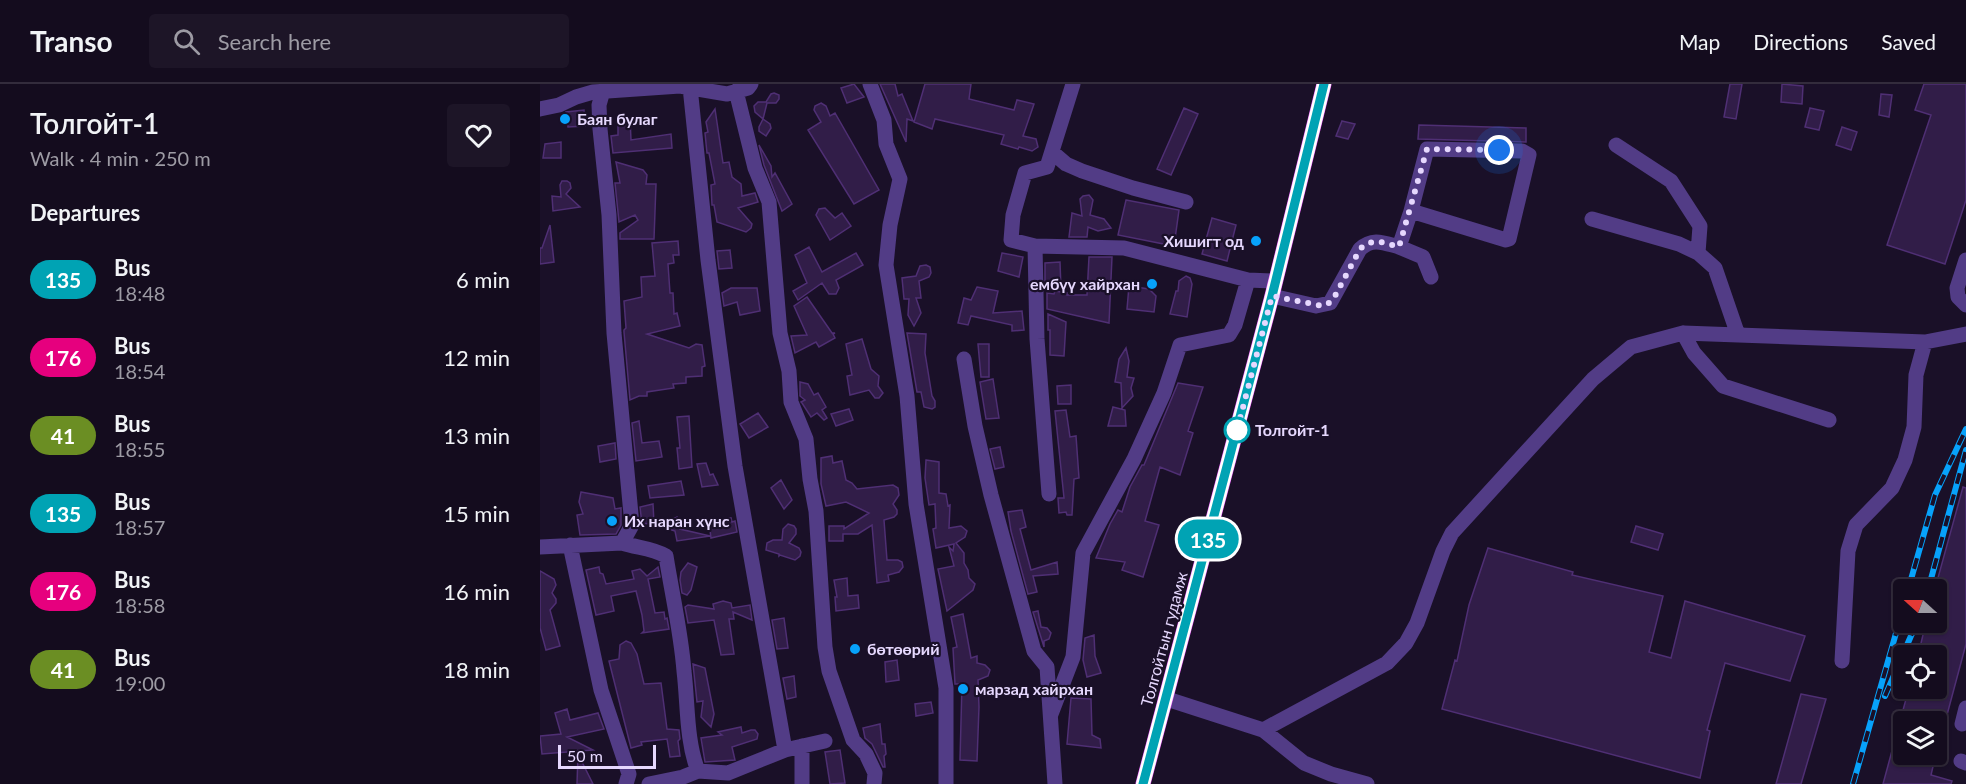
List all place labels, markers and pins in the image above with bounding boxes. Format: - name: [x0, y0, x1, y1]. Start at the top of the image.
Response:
- place label: Баян булаг: [577, 109, 658, 128]
- marker: Баян булаг: [558, 112, 572, 126]
- place label: Хишигт од: [1164, 231, 1244, 250]
- marker: Хишигт од: [1249, 234, 1263, 248]
- place label: ембүү хайрхан: [1030, 274, 1140, 293]
- marker: ембүү хайрхан: [1145, 277, 1159, 291]
- marker: Толгойт-1: [1224, 417, 1250, 443]
- place label: Толгойт-1: [1255, 420, 1330, 439]
- place label: Их наран хүнс: [624, 511, 730, 530]
- marker: Их наран хүнс: [605, 514, 619, 528]
- place label: бөтөөрий: [867, 639, 940, 658]
- marker: бөтөөрий: [848, 642, 862, 656]
- place label: марзад хайрхан: [975, 679, 1093, 698]
- marker: марзад хайрхан: [956, 682, 970, 696]

